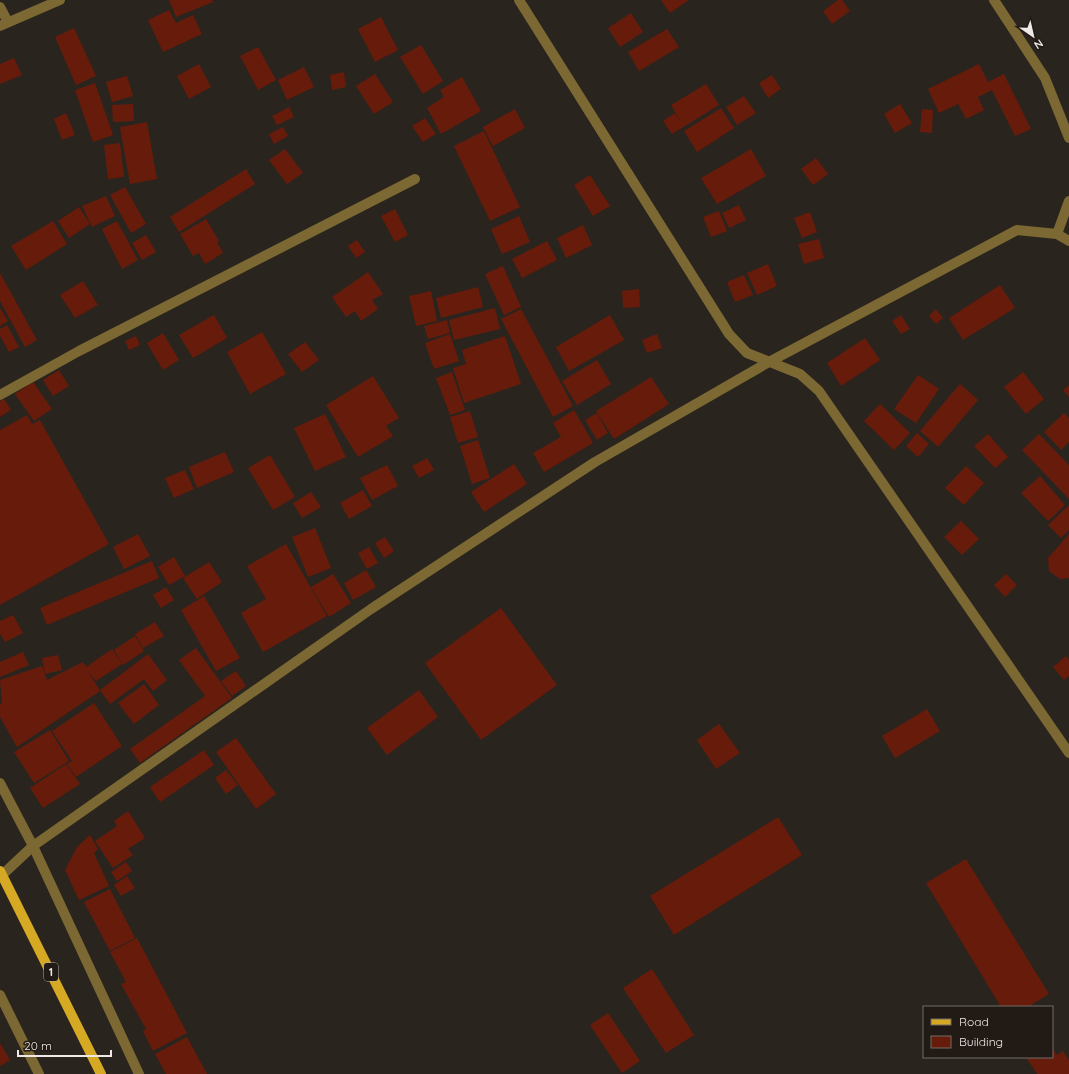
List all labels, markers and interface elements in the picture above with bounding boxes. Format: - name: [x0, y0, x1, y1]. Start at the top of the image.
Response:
- north arrow: [1013, 16, 1053, 56]
- text: N: [1031, 36, 1046, 52]
- road number: 1: [44, 963, 58, 981]
- legend: [923, 1006, 1053, 1058]
- text: Road: [959, 1014, 989, 1029]
- scale bar: [18, 1032, 111, 1058]
- text: Building: [959, 1034, 1003, 1049]
- text: 20 m: [24, 1038, 52, 1053]

